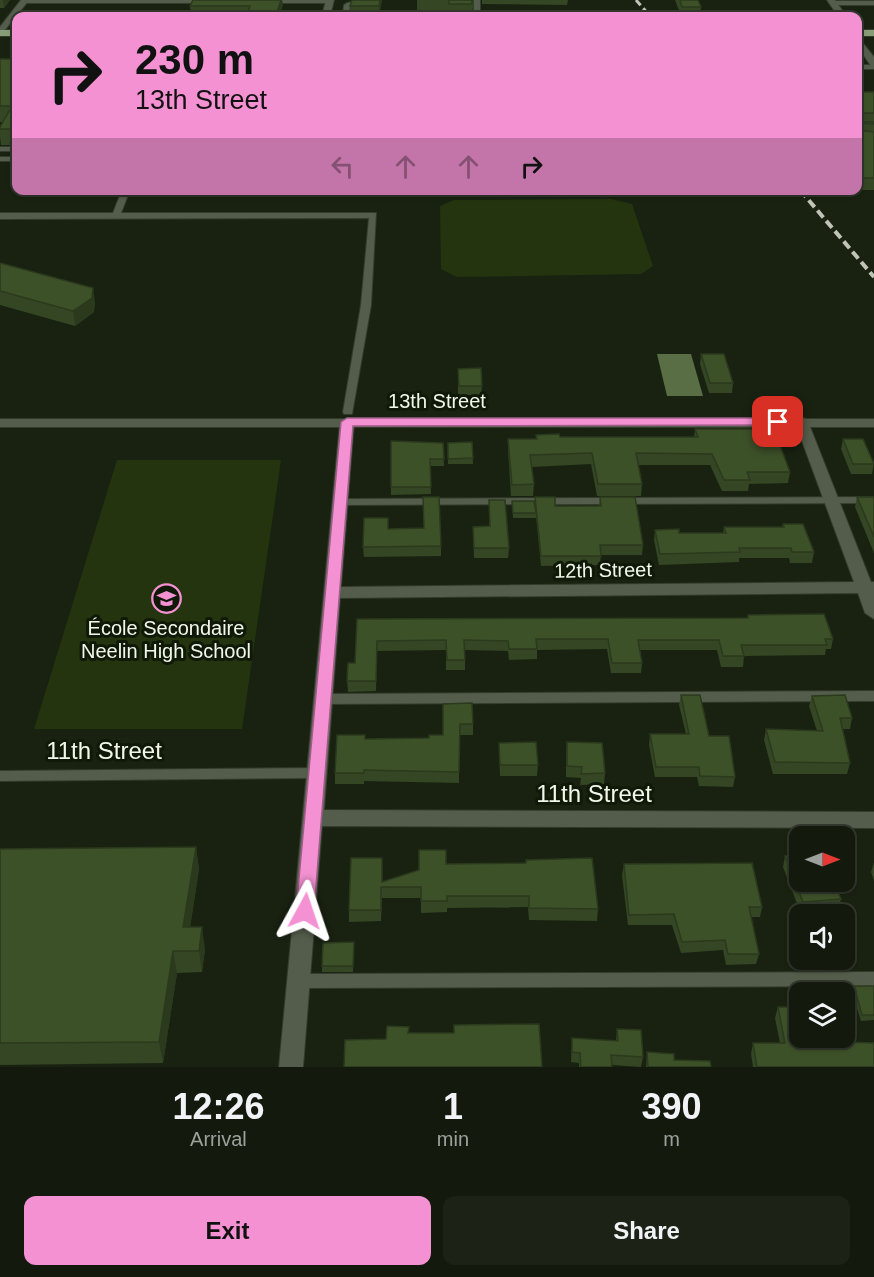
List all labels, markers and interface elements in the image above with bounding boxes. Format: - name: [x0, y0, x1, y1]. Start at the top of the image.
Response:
- icon: right: [36, 36, 114, 114]
- text: 230 m: [135, 36, 254, 83]
- text: 13th Street: [135, 85, 267, 115]
- icon: left: [326, 150, 359, 183]
- icon: ahead: [389, 150, 422, 183]
- icon: ahead: [452, 150, 485, 183]
- icon: right: [515, 150, 548, 183]
- street label: 13th Street: [388, 390, 486, 412]
- pin: [752, 396, 803, 447]
- icon: arrive: [761, 405, 794, 438]
- street label: 12th Street: [554, 558, 653, 582]
- school or university icon: École Secondaire Neelin High School: [150, 582, 182, 614]
- place label: École Secondaire Neelin High School: [81, 617, 251, 662]
- street label: 11th Street: [46, 737, 162, 764]
- street label: 11th Street: [536, 780, 652, 807]
- north arrow: [789, 826, 855, 892]
- map controls: [789, 826, 855, 1048]
- position arrow: [273, 879, 337, 943]
- button: sound: [789, 904, 855, 970]
- button: layers: [789, 982, 855, 1048]
- text: 12:26: [172, 1086, 264, 1127]
- text: 1: [443, 1086, 463, 1127]
- text: 390: [641, 1086, 702, 1127]
- text: Arrival: [190, 1128, 247, 1150]
- text: min: [437, 1128, 469, 1150]
- text: m: [663, 1128, 680, 1150]
- button: Exit: [24, 1196, 431, 1265]
- button: Share: [443, 1196, 850, 1265]

